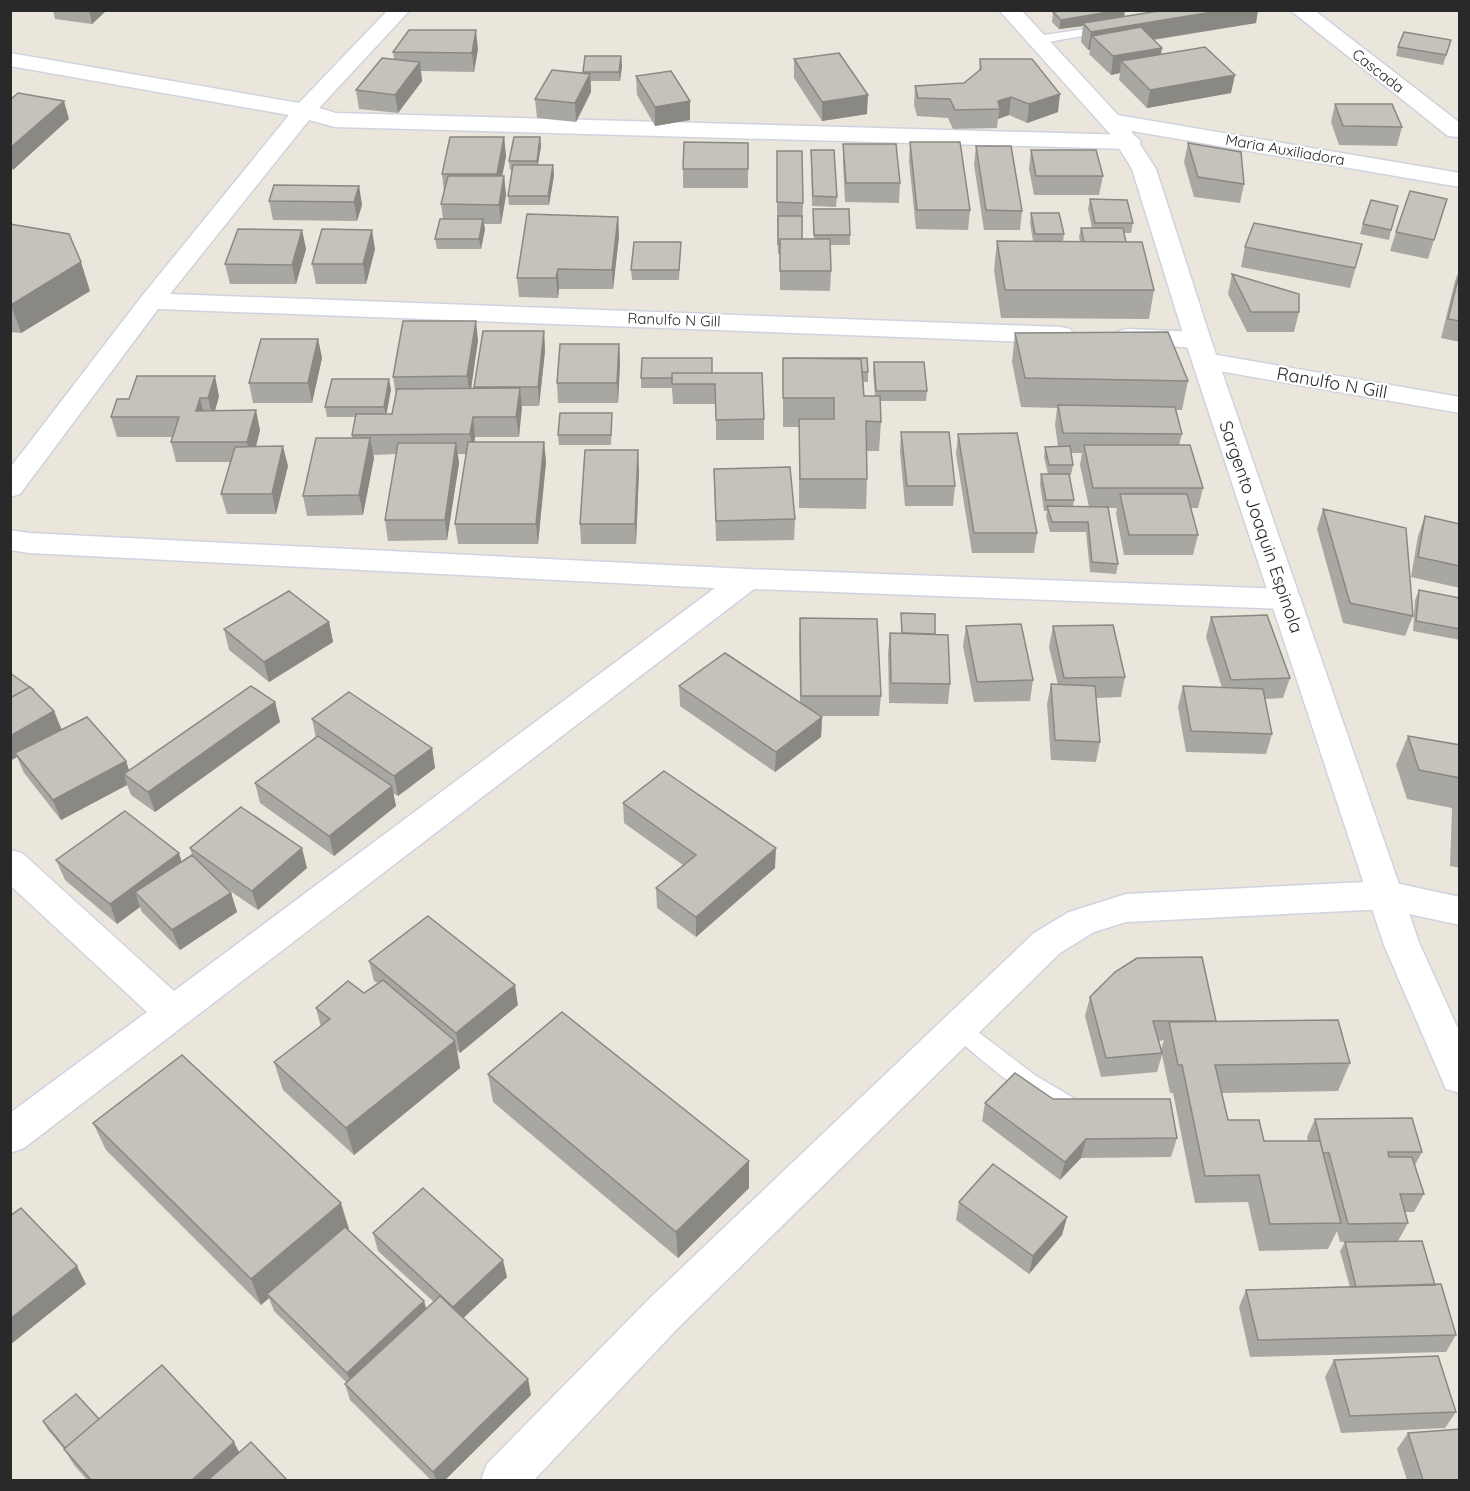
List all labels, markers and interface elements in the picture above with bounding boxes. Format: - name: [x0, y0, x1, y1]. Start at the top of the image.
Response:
- street label: Cascada: [1348, 44, 1408, 97]
- street label: Maria Auxiliadora: [1224, 130, 1346, 169]
- street label: Ranulfo N Gill: [627, 308, 721, 331]
- street label: Ranulfo N Gill: [1275, 361, 1389, 404]
- street label: Sargento Joaquin Espinola: [1214, 418, 1309, 636]

